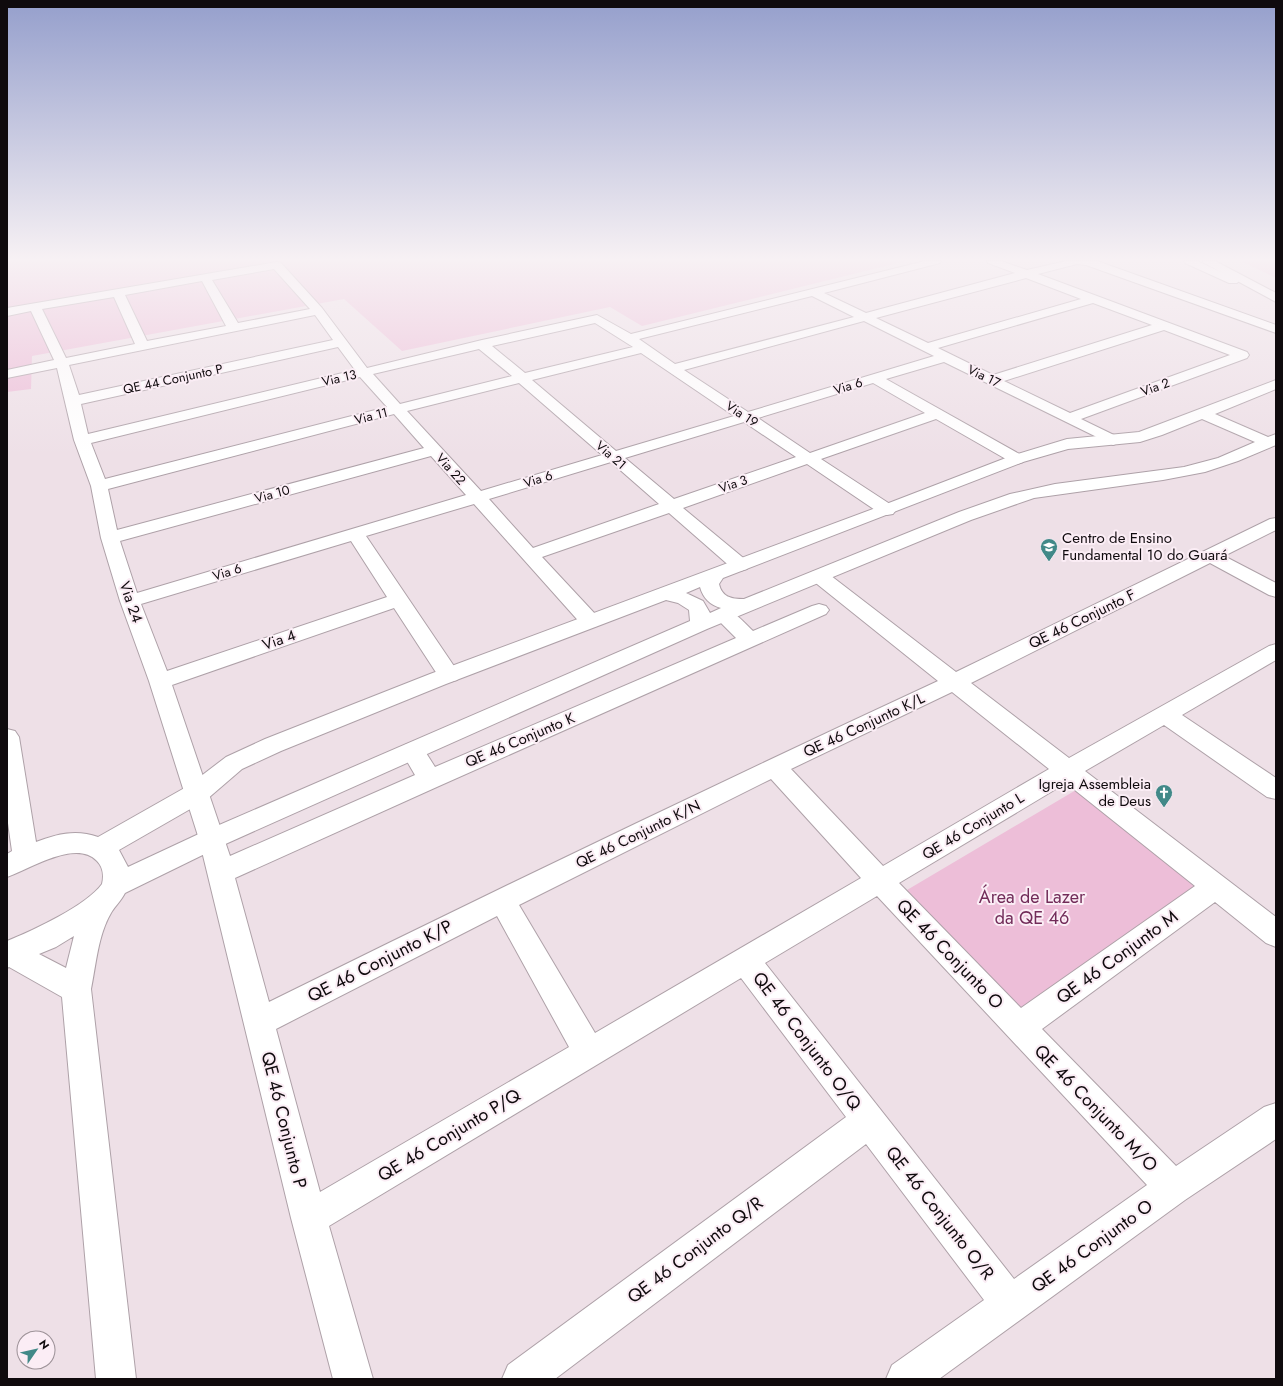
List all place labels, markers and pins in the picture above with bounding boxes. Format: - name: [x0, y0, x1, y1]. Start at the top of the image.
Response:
- place label: Centro de Ensino Fundamental 10 do Guará: [1062, 527, 1227, 566]
- school or university icon: Centro de Ensino Fundamental 10 do Guará: [1039, 537, 1059, 562]
- place label: Igreja Assembleia de Deus: [1038, 773, 1151, 812]
- church icon: Igreja Assembleia de Deus: [1154, 783, 1174, 808]

